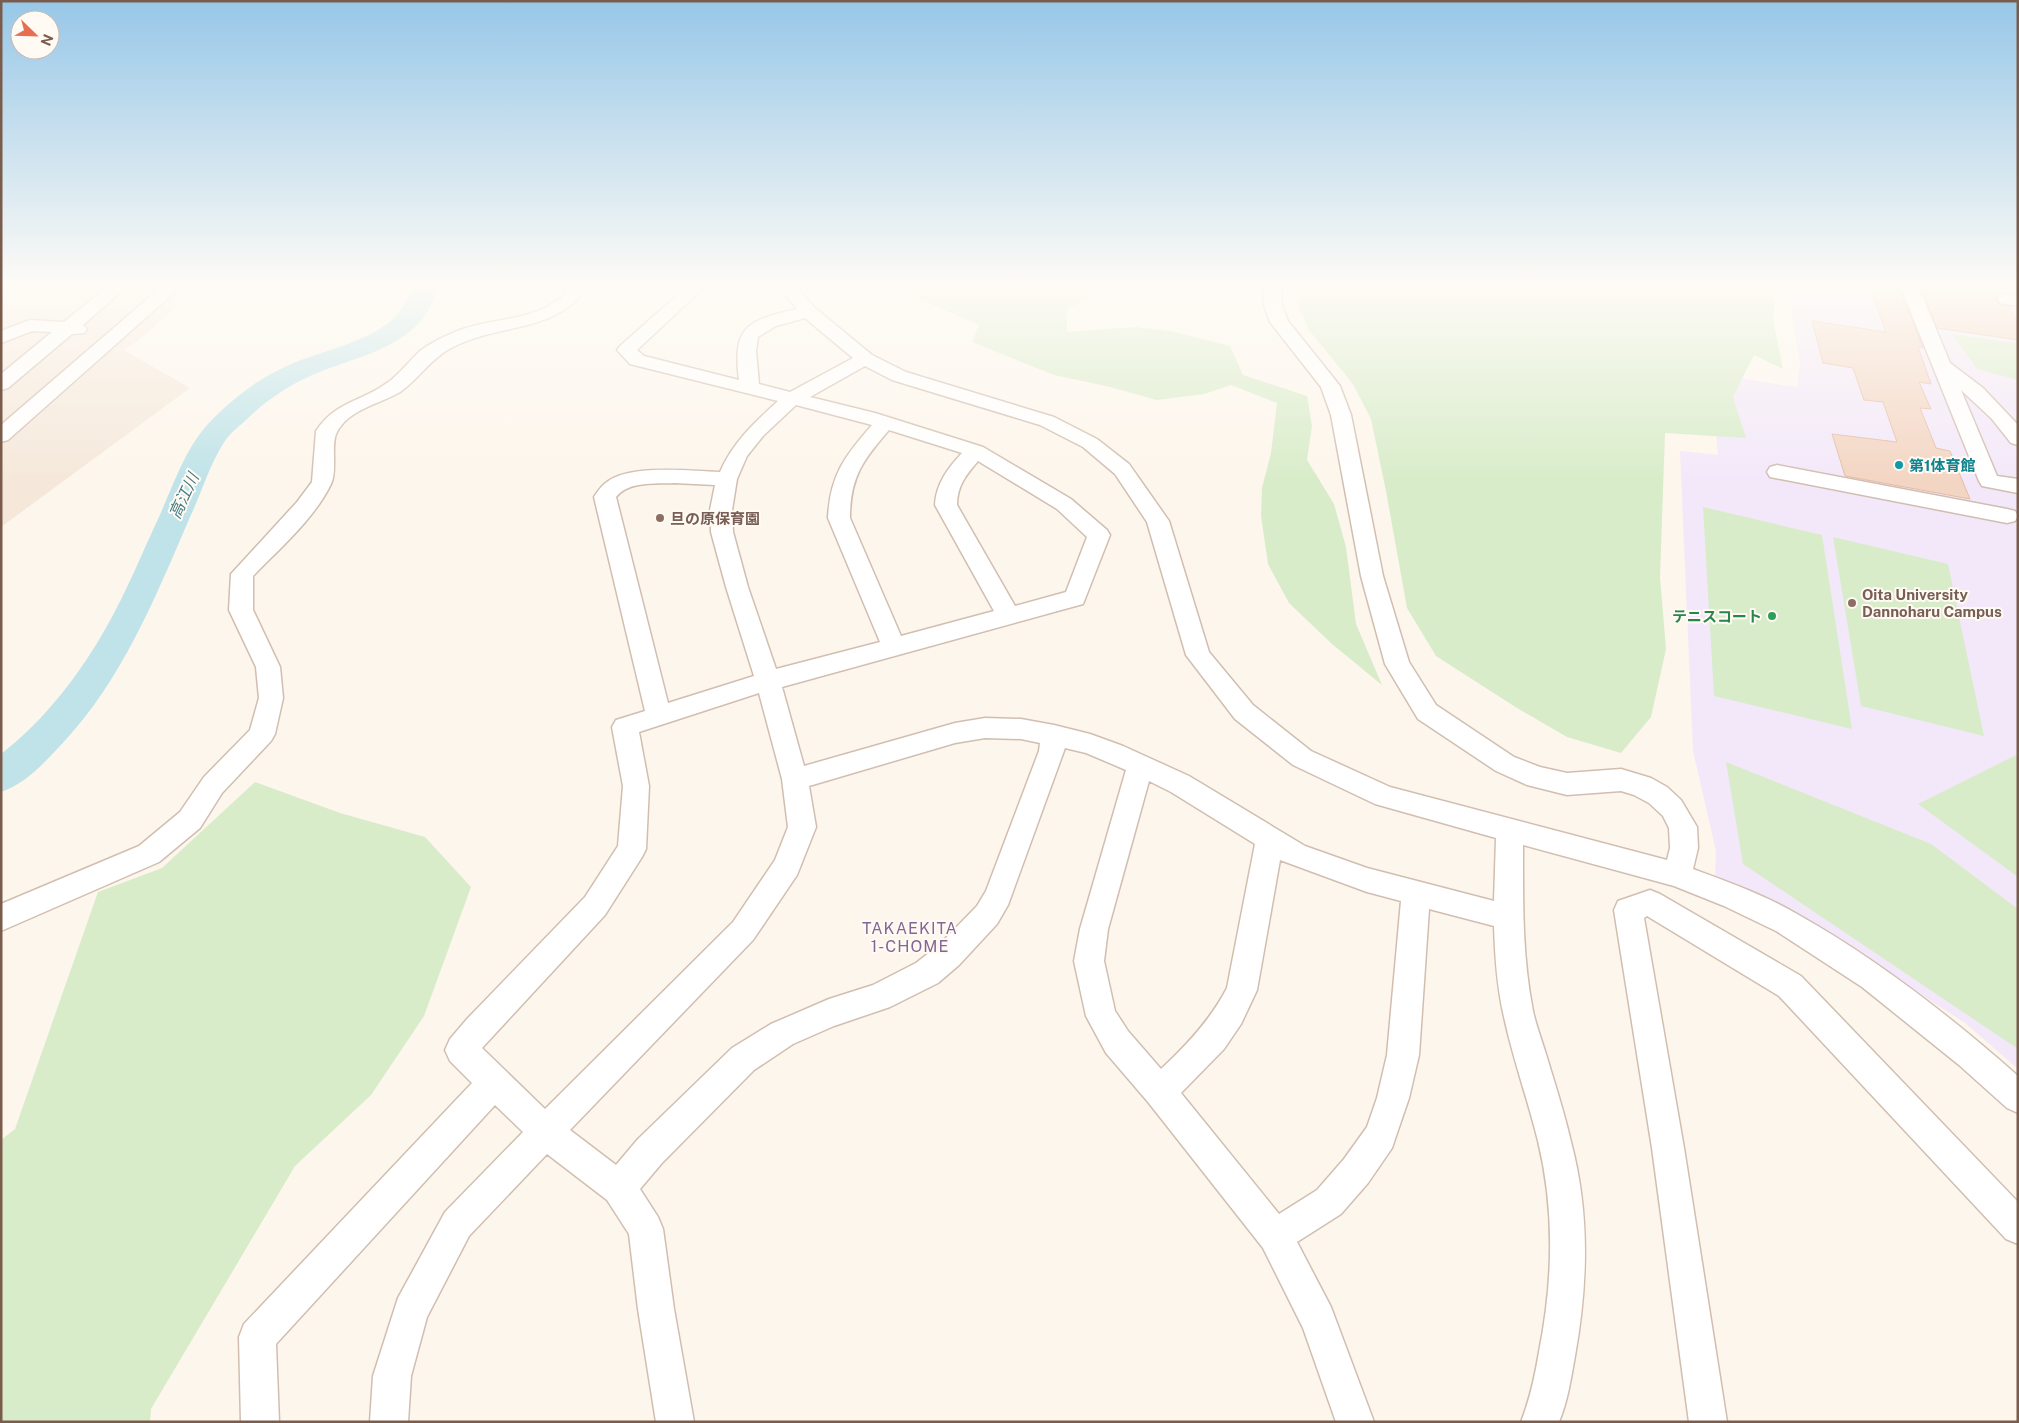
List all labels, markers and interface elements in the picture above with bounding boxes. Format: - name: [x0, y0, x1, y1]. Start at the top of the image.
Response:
- north arrow: [10, 10, 60, 60]
- text: N: [37, 32, 56, 48]
- place label: 第1体育館: [1909, 457, 1975, 474]
- marker: 第1体育館: [1893, 459, 1905, 471]
- water label: 高江川: [165, 468, 204, 522]
- place label: 旦の原保育園: [670, 510, 760, 527]
- marker: 旦の原保育園: [654, 512, 666, 524]
- place label: Oita University Dannoharu Campus: [1862, 586, 2002, 620]
- marker: Oita University Dannoharu Campus: [1846, 597, 1858, 609]
- place label: テニスコート: [1672, 608, 1762, 625]
- marker: テニスコート: [1766, 610, 1778, 622]
- district label: TAKAEKITA 1-CHOME: [862, 919, 958, 956]

